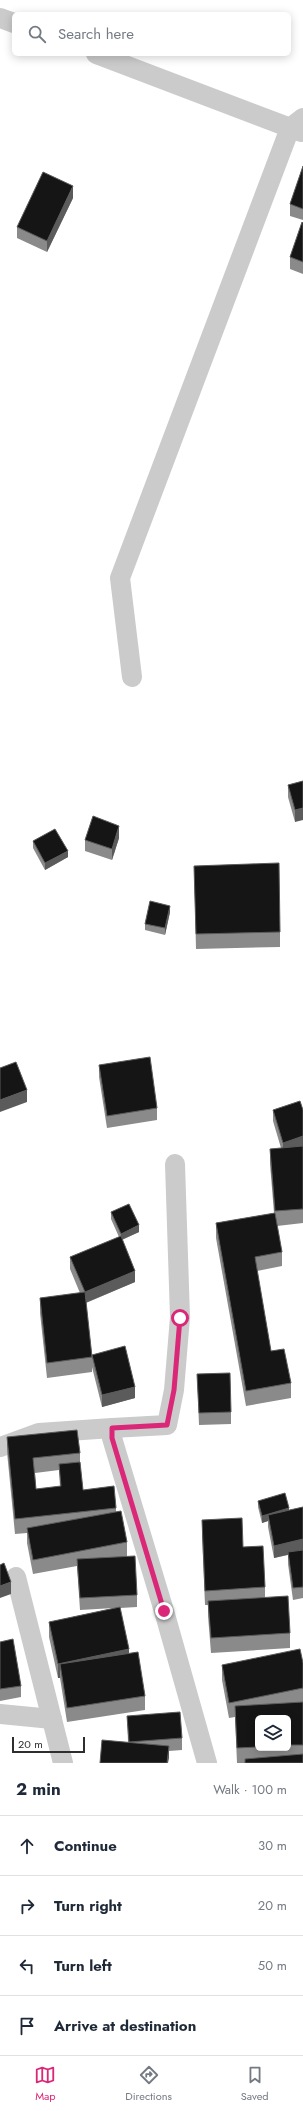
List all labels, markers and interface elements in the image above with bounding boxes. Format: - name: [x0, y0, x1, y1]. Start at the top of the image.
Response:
- search box: [12, 12, 291, 56]
- icon: search: [26, 23, 48, 45]
- text: Search here: [58, 23, 134, 45]
- route start: [171, 1309, 189, 1327]
- route end: [155, 1602, 173, 1620]
- map controls: [255, 1715, 291, 1751]
- button: layers: [255, 1715, 291, 1751]
- scale bar: [12, 1735, 85, 1754]
- text: 20 m: [18, 1736, 43, 1752]
- text: 2 min: [16, 1777, 61, 1801]
- text: Walk · 100 m: [213, 1780, 287, 1799]
- icon: ahead: [16, 1835, 38, 1857]
- text: Continue: [54, 1835, 117, 1857]
- text: 30 m: [258, 1836, 287, 1855]
- icon: right: [16, 1895, 38, 1917]
- text: Turn right: [54, 1895, 122, 1917]
- text: 20 m: [258, 1896, 287, 1915]
- icon: left: [16, 1955, 38, 1977]
- text: Turn left: [54, 1955, 112, 1977]
- text: 50 m: [258, 1956, 287, 1975]
- icon: arrive: [16, 2015, 38, 2037]
- text: Arrive at destination: [54, 2015, 196, 2037]
- tab: Map: [34, 2064, 56, 2104]
- tab: Directions: [125, 2064, 172, 2104]
- tab: Saved: [241, 2064, 269, 2104]

